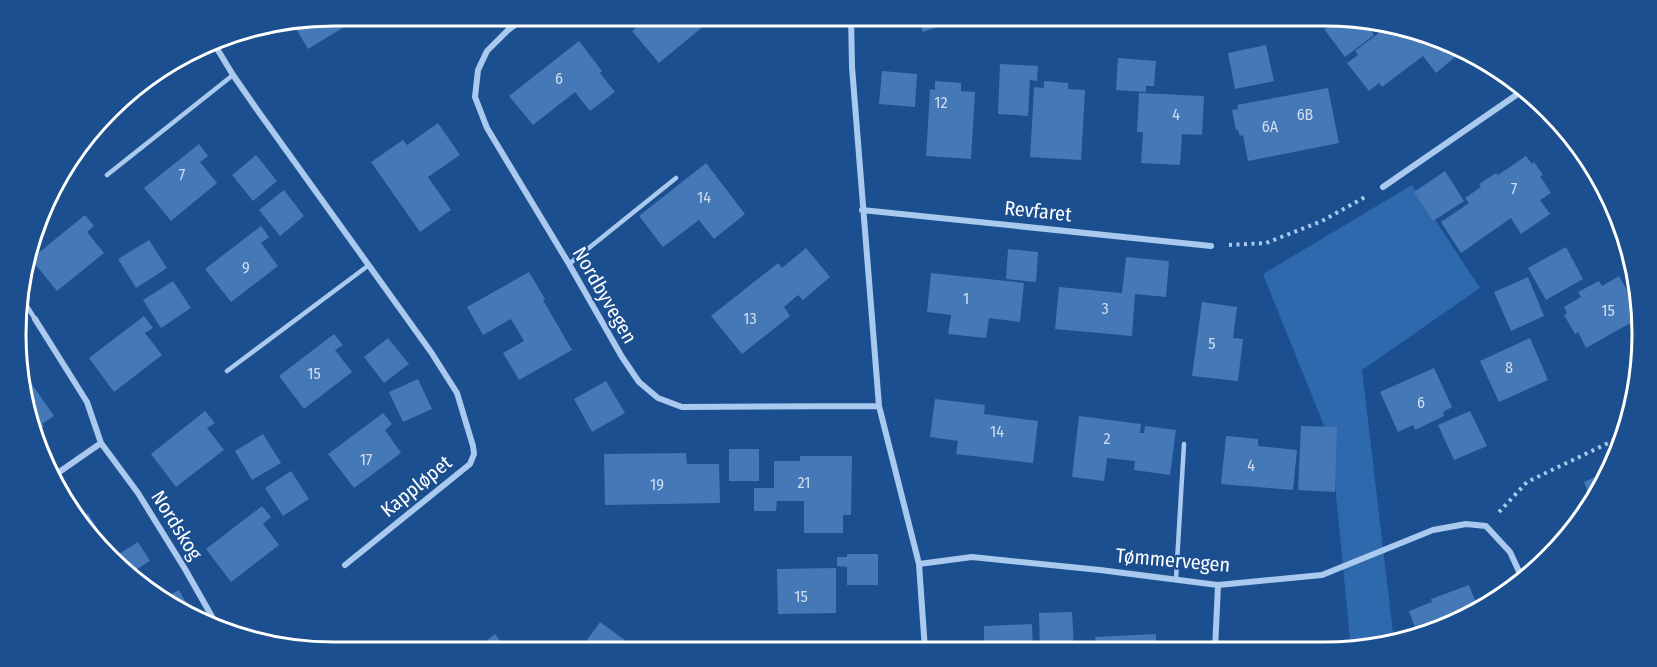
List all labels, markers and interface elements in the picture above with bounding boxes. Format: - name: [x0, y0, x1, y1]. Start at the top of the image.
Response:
- house number: 6: [555, 69, 563, 88]
- house number: 12: [934, 93, 948, 112]
- house number: 4: [1172, 105, 1180, 124]
- house number: 6B: [1297, 105, 1314, 124]
- house number: 6A: [1262, 117, 1279, 136]
- house number: 7: [179, 165, 186, 184]
- house number: 7: [1511, 179, 1518, 198]
- house number: 14: [697, 188, 711, 207]
- street label: Revfaret: [1003, 196, 1073, 227]
- street label: Nordbyvegen: [568, 242, 642, 348]
- house number: 9: [242, 258, 250, 277]
- house number: 1: [963, 289, 969, 308]
- house number: 3: [1101, 299, 1109, 318]
- house number: 15: [1601, 301, 1615, 320]
- house number: 13: [743, 309, 757, 328]
- house number: 5: [1208, 334, 1216, 353]
- house number: 8: [1505, 358, 1513, 377]
- house number: 15: [307, 364, 321, 383]
- house number: 6: [1417, 393, 1425, 412]
- house number: 14: [990, 422, 1004, 441]
- house number: 2: [1103, 429, 1111, 448]
- house number: 17: [360, 450, 373, 469]
- street label: Kappløpet: [376, 450, 457, 522]
- house number: 4: [1247, 456, 1255, 475]
- house number: 21: [798, 473, 810, 492]
- house number: 19: [650, 475, 664, 494]
- street label: Nordskog: [146, 486, 208, 565]
- street label: Tømmervegen: [1115, 543, 1231, 577]
- house number: 15: [794, 587, 808, 606]

